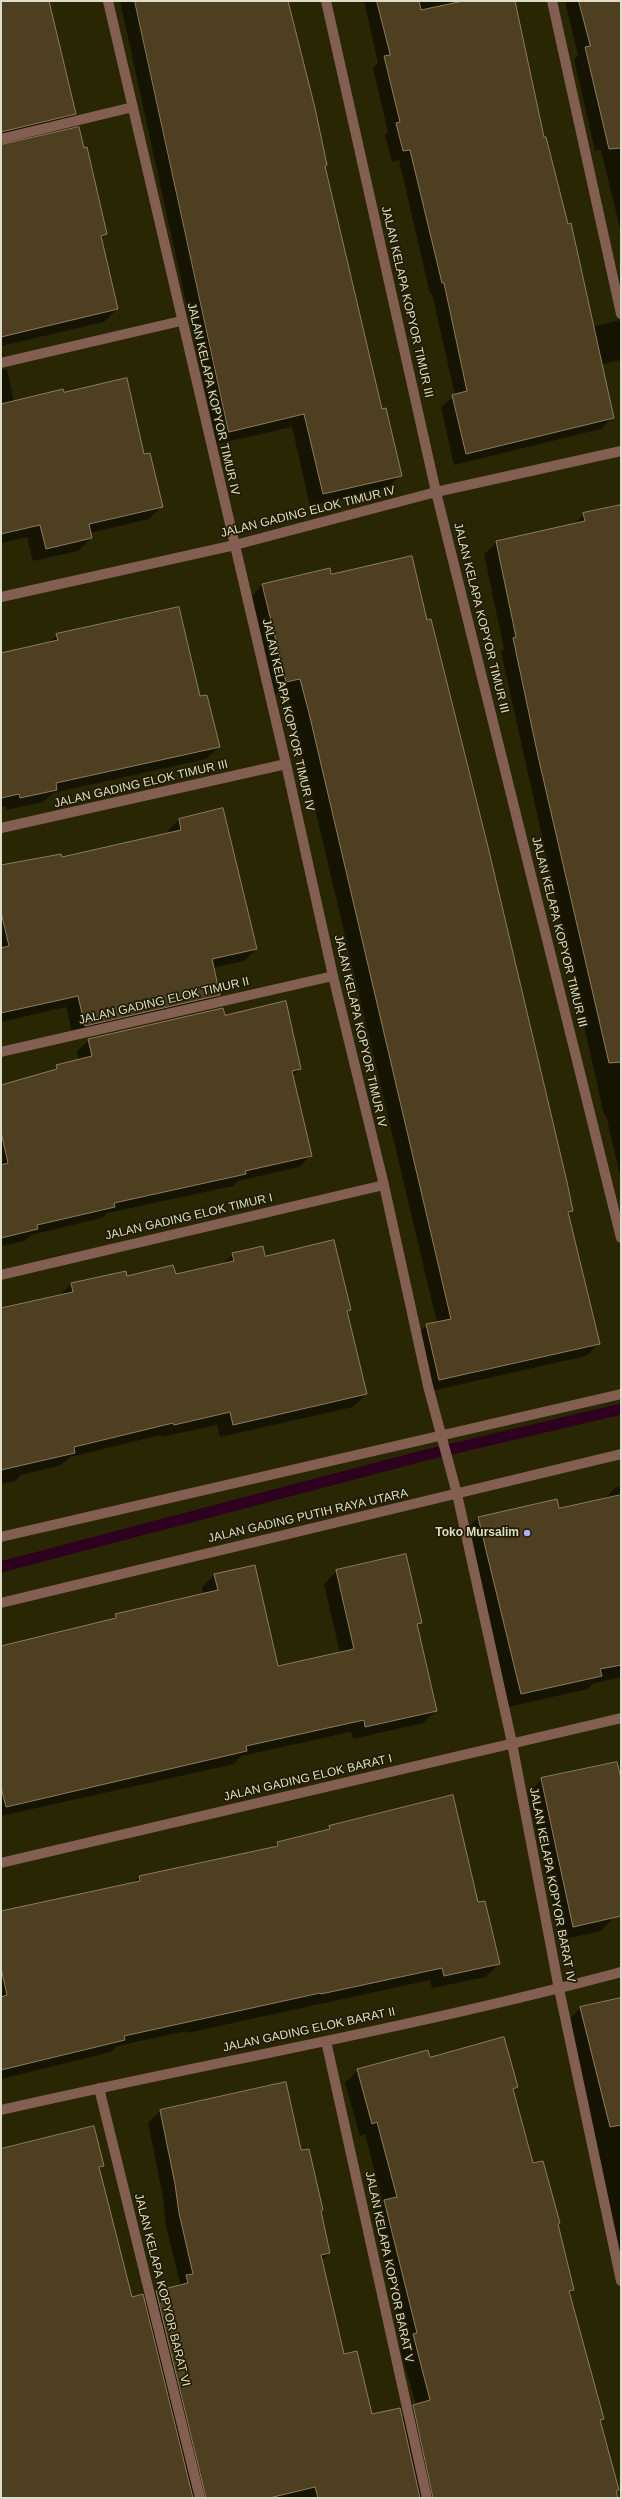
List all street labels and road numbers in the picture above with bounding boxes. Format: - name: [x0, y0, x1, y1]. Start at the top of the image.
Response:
- street label: JALAN KELAPA KOPYOR TIMUR III: [378, 205, 436, 399]
- street label: JALAN KELAPA KOPYOR TIMUR IV: [184, 301, 242, 497]
- street label: JALAN GADING ELOK TIMUR IV: [219, 483, 397, 541]
- street label: JALAN KELAPA KOPYOR TIMUR III: [450, 521, 512, 715]
- street label: JALAN KELAPA KOPYOR TIMUR IV: [259, 617, 317, 813]
- street label: JALAN GADING ELOK TIMUR III: [53, 757, 229, 811]
- street label: JALAN KELAPA KOPYOR TIMUR III: [528, 835, 590, 1029]
- street label: JALAN KELAPA KOPYOR TIMUR IV: [331, 933, 389, 1129]
- street label: JALAN GADING ELOK TIMUR II: [77, 974, 251, 1028]
- street label: JALAN GADING ELOK TIMUR I: [104, 1191, 274, 1243]
- street label: JALAN GADING PUTIH RAYA UTARA: [207, 1486, 409, 1546]
- street label: JALAN GADING ELOK BARAT I: [222, 1752, 394, 1804]
- street label: JALAN KELAPA KOPYOR BARAT IV: [526, 1786, 578, 1984]
- street label: JALAN GADING ELOK BARAT II: [222, 2005, 396, 2055]
- street label: JALAN KELAPA KOPYOR BARAT V: [362, 2170, 416, 2364]
- street label: JALAN KELAPA KOPYOR BARAT VI: [131, 2192, 193, 2388]

